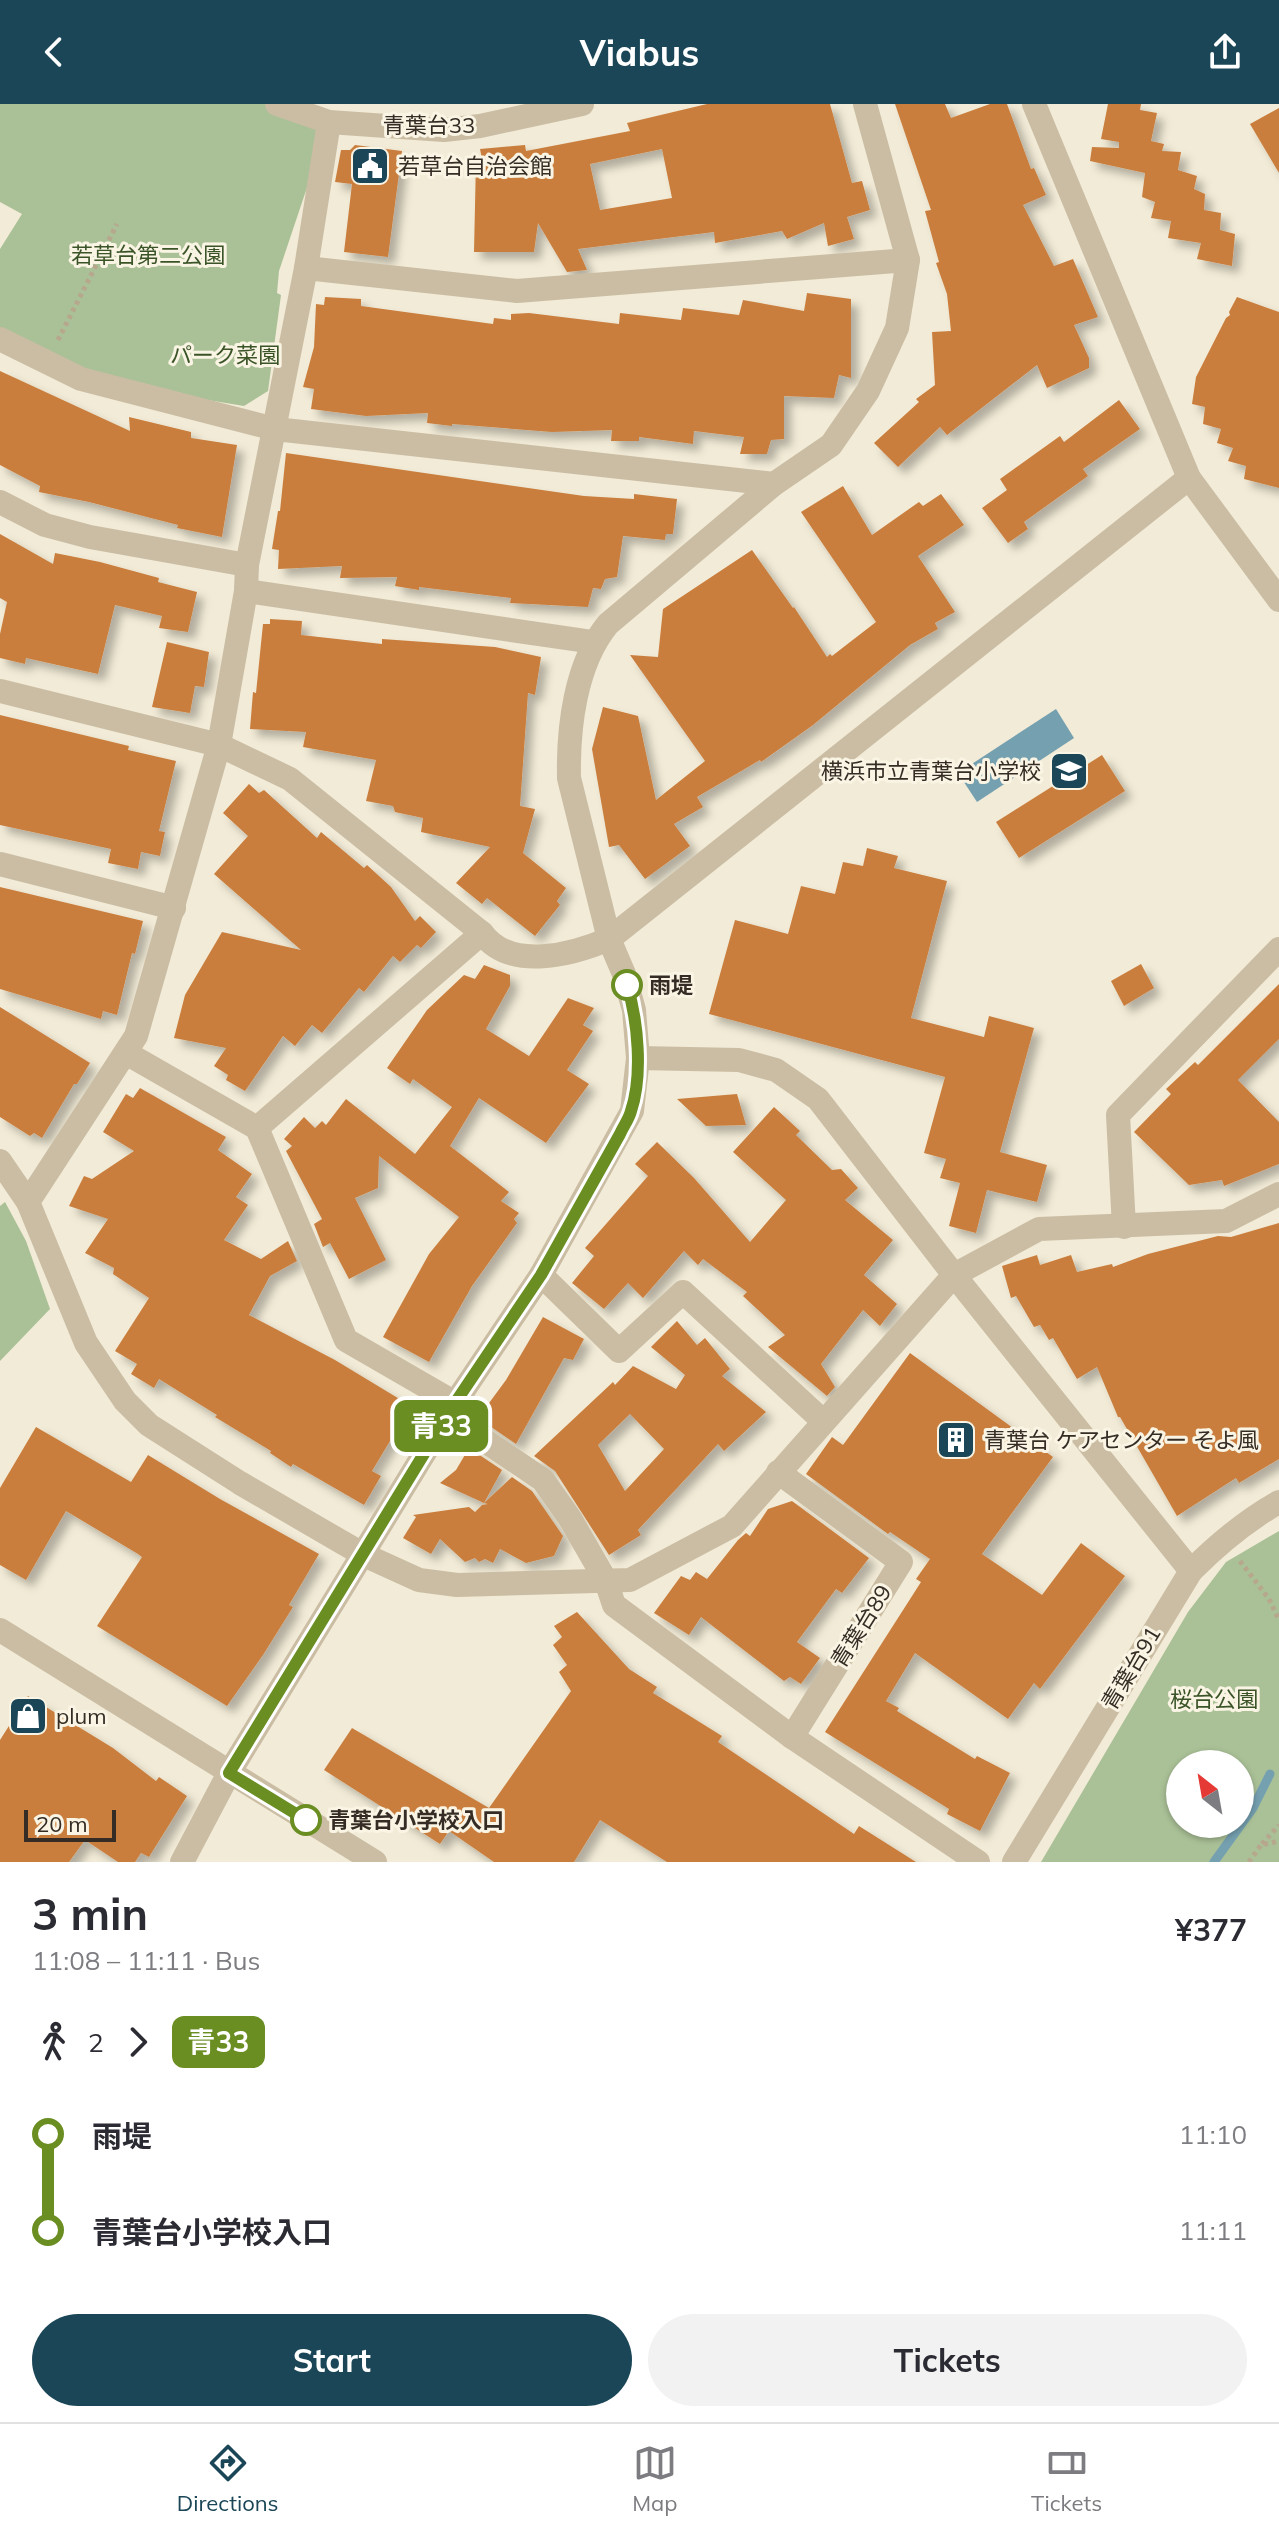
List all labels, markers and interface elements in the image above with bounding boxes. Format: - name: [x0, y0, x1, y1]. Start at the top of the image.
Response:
- icon: back: [32, 30, 76, 74]
- text: Viabus: [580, 30, 699, 75]
- icon: share: [1203, 30, 1247, 74]
- street label: 青葉台33: [383, 111, 475, 139]
- public building icon: 若草台自治会館: [349, 145, 391, 187]
- place label: 若草台自治会館: [398, 152, 552, 180]
- park label: 若草台第二公園: [71, 241, 225, 269]
- park label: パーク菜園: [170, 341, 280, 369]
- school or university icon: 横浜市立青葉台小学校: [1048, 750, 1090, 792]
- place label: 横浜市立青葉台小学校: [821, 757, 1041, 785]
- marker: 雨堤: [612, 970, 642, 1000]
- place label: 雨堤: [649, 971, 693, 999]
- line badge: 青33: [395, 1400, 487, 1452]
- text: 青33: [410, 1408, 472, 1443]
- building icon: 青葉台 ケアセンター そよ風: [935, 1419, 977, 1461]
- place label: 青葉台 ケアセンター そよ風: [984, 1426, 1259, 1454]
- street label: 青葉台89: [825, 1579, 897, 1673]
- street label: 青葉台91: [1095, 1621, 1167, 1715]
- park label: 桜台公園: [1170, 1685, 1258, 1713]
- shop icon: plum: [7, 1695, 49, 1737]
- place label: plum: [56, 1702, 106, 1730]
- north arrow: [1166, 1750, 1254, 1838]
- map controls: [1166, 1750, 1254, 1838]
- marker: 青葉台小学校入口: [291, 1805, 321, 1835]
- scale bar: [24, 1806, 116, 1842]
- place label: 青葉台小学校入口: [328, 1806, 504, 1834]
- text: 20 m: [36, 1810, 87, 1838]
- text: 3 min: [32, 1886, 148, 1941]
- text: ¥377: [1175, 1911, 1247, 1949]
- text: 11:08 – 11:11 · Bus: [32, 1944, 261, 1977]
- icon: walk: [32, 2020, 76, 2064]
- icon: forward: [116, 2020, 160, 2064]
- text: 青33: [188, 2024, 249, 2059]
- text: 2: [88, 2026, 104, 2059]
- text: 雨堤: [92, 2117, 152, 2155]
- text: 11:10: [1179, 2118, 1247, 2151]
- text: 青葉台小学校入口: [92, 2213, 332, 2251]
- text: 11:11: [1179, 2214, 1247, 2247]
- button: Start: [32, 2314, 632, 2406]
- button: Tickets: [648, 2314, 1247, 2406]
- tab: Directions: [177, 2441, 279, 2517]
- tab: Map: [632, 2441, 677, 2517]
- tab: Tickets: [1031, 2441, 1102, 2517]

